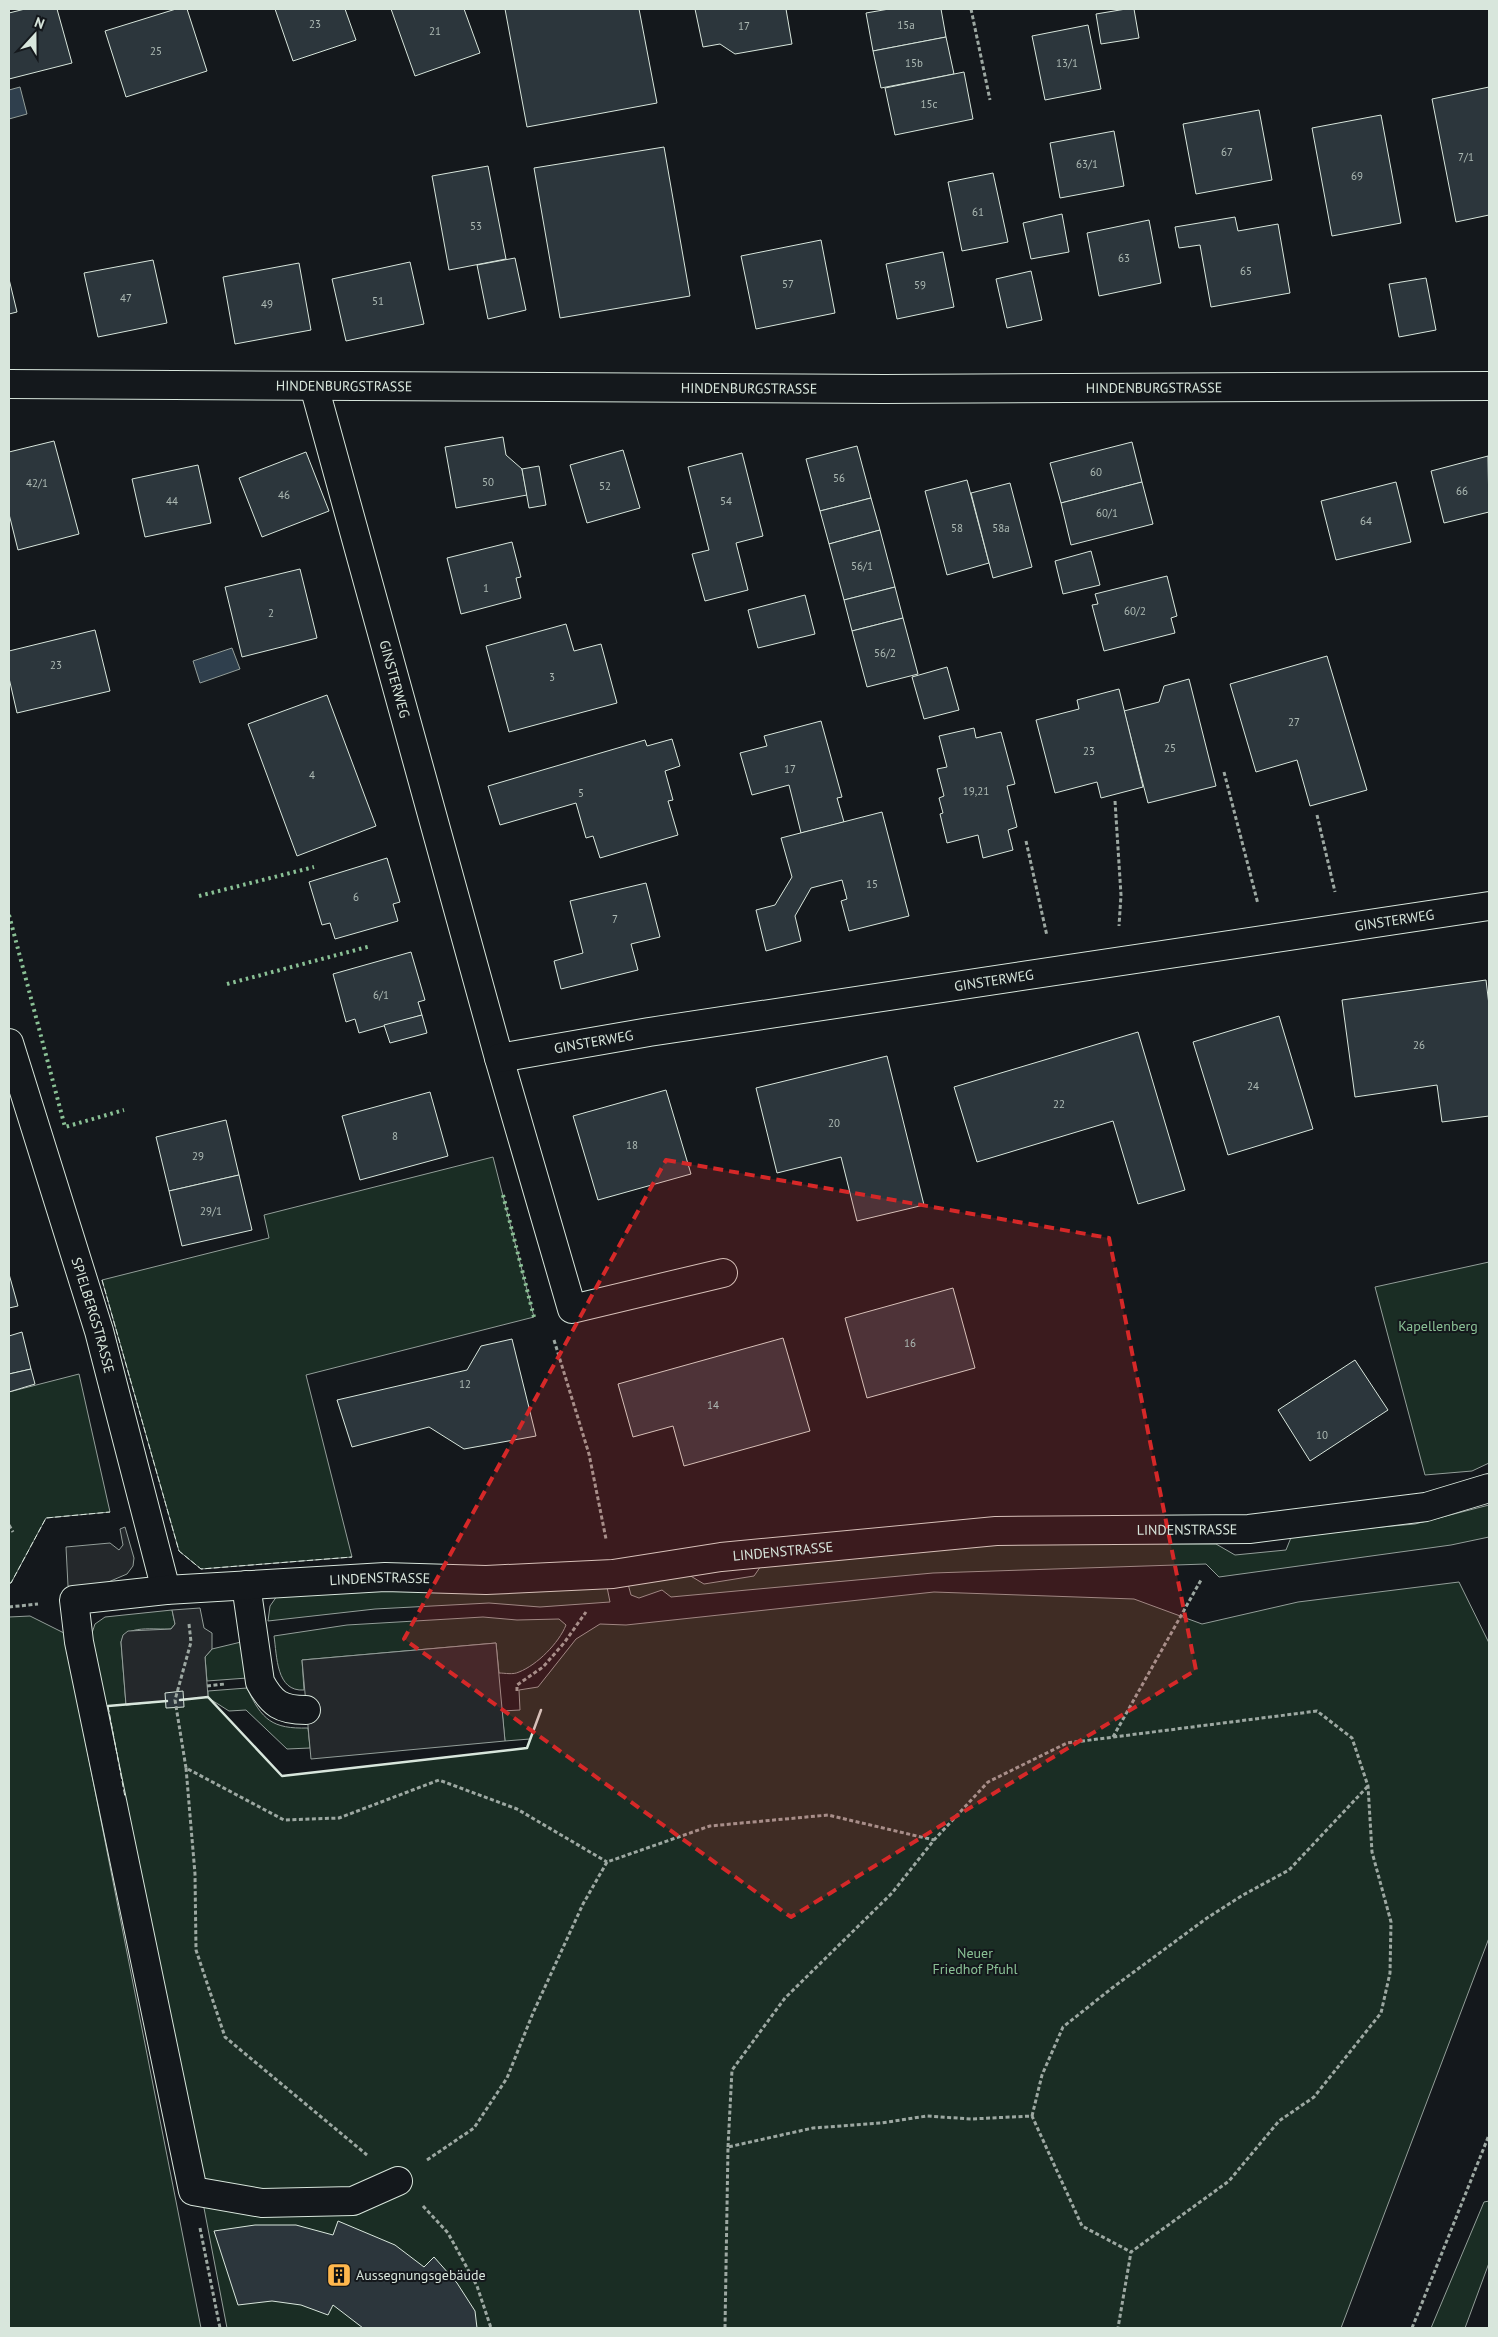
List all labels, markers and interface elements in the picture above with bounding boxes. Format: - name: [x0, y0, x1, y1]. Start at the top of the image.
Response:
- north arrow: [10, 10, 60, 60]
- text: N: [32, 13, 47, 33]
- house number: 23: [309, 17, 321, 31]
- house number: 15a: [897, 18, 915, 32]
- house number: 17: [738, 19, 750, 33]
- house number: 21: [429, 24, 441, 38]
- house number: 25: [150, 44, 162, 58]
- house number: 15b: [905, 56, 923, 70]
- house number: 13/1: [1056, 56, 1078, 70]
- house number: 15c: [921, 97, 938, 111]
- house number: 67: [1221, 145, 1233, 159]
- house number: 7/1: [1458, 150, 1474, 164]
- house number: 63/1: [1076, 157, 1098, 171]
- house number: 69: [1351, 169, 1363, 183]
- house number: 61: [972, 205, 984, 219]
- house number: 53: [470, 219, 482, 233]
- house number: 63: [1118, 251, 1130, 265]
- house number: 65: [1240, 264, 1252, 278]
- house number: 57: [782, 277, 794, 291]
- house number: 59: [914, 278, 926, 292]
- house number: 47: [120, 291, 132, 305]
- house number: 51: [372, 294, 384, 308]
- house number: 49: [261, 297, 273, 311]
- street label: HINDENBURGSTRASSE: [276, 377, 412, 395]
- street label: HINDENBURGSTRASSE: [1086, 378, 1222, 397]
- street label: HINDENBURGSTRASSE: [681, 379, 817, 398]
- house number: 60: [1090, 465, 1102, 479]
- house number: 56: [833, 471, 845, 485]
- house number: 50: [482, 475, 494, 489]
- house number: 42/1: [26, 476, 48, 490]
- house number: 52: [599, 479, 611, 493]
- house number: 66: [1456, 484, 1468, 498]
- house number: 46: [278, 488, 290, 502]
- house number: 44: [166, 494, 178, 508]
- house number: 54: [720, 494, 732, 508]
- house number: 60/1: [1096, 506, 1118, 520]
- house number: 64: [1360, 514, 1372, 528]
- house number: 58: [951, 521, 963, 535]
- house number: 58a: [992, 521, 1010, 535]
- house number: 56/1: [851, 559, 873, 573]
- house number: 1: [483, 581, 489, 595]
- house number: 60/2: [1124, 604, 1146, 618]
- house number: 2: [268, 606, 274, 620]
- street label: GINSTERWEG: [375, 638, 414, 720]
- house number: 56/2: [874, 646, 896, 660]
- house number: 23: [50, 658, 62, 672]
- house number: 3: [549, 670, 555, 684]
- house number: 27: [1288, 715, 1300, 729]
- house number: 25: [1164, 741, 1176, 755]
- house number: 23: [1083, 744, 1095, 758]
- house number: 17: [784, 762, 796, 776]
- house number: 4: [309, 768, 315, 782]
- house number: 19,21: [963, 784, 989, 798]
- house number: 5: [578, 786, 584, 800]
- house number: 15: [866, 877, 878, 891]
- house number: 6: [353, 890, 359, 904]
- street label: GINSTERWEG: [1353, 905, 1435, 935]
- house number: 7: [612, 912, 618, 926]
- street label: GINSTERWEG: [953, 965, 1035, 995]
- house number: 6/1: [373, 988, 389, 1002]
- street label: GINSTERWEG: [552, 1026, 635, 1057]
- house number: 26: [1413, 1038, 1425, 1052]
- house number: 24: [1247, 1079, 1259, 1093]
- house number: 22: [1053, 1097, 1065, 1111]
- house number: 20: [828, 1116, 840, 1130]
- house number: 8: [392, 1129, 398, 1143]
- house number: 18: [626, 1138, 638, 1152]
- house number: 29: [192, 1149, 204, 1163]
- house number: 29/1: [200, 1204, 222, 1218]
- street label: SPIELBERGSTRASSE: [68, 1255, 119, 1375]
- park label: Kapellenberg: [1398, 1317, 1478, 1335]
- house number: 16: [904, 1336, 916, 1350]
- house number: 12: [459, 1377, 471, 1391]
- house number: 14: [707, 1398, 719, 1412]
- house number: 10: [1316, 1428, 1328, 1442]
- street label: LINDENSTRASSE: [1137, 1520, 1237, 1539]
- street label: LINDENSTRASSE: [732, 1537, 834, 1565]
- street label: LINDENSTRASSE: [329, 1568, 430, 1589]
- park label: Neuer Friedhof Pfuhl: [932, 1944, 1018, 1978]
- building icon: Aussegnungsgebäude: [326, 2262, 352, 2288]
- place label: Aussegnungsgebäude: [356, 2266, 486, 2284]

